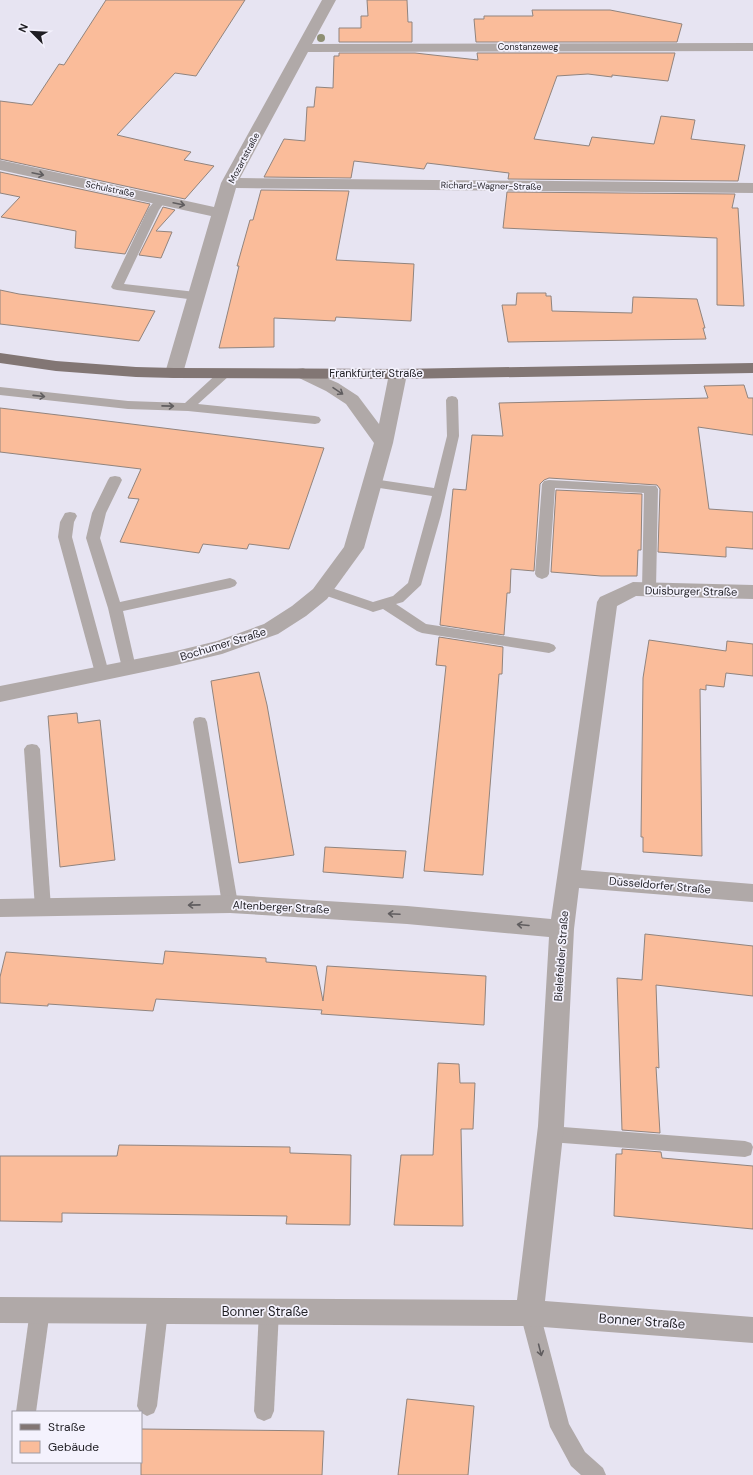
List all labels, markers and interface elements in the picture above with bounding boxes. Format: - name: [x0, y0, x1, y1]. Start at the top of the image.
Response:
- north arrow: [12, 12, 52, 52]
- text: N: [15, 21, 31, 34]
- street label: Constanzeweg: [498, 41, 558, 53]
- street label: Mozartstraße: [226, 131, 262, 185]
- one-way arrow: [31, 170, 44, 178]
- street label: Schulstraße: [84, 178, 136, 200]
- street label: Richard-Wagner-Straße: [441, 179, 541, 193]
- one-way arrow: [172, 201, 185, 209]
- street label: Frankfurter Straße: [329, 366, 423, 380]
- one-way arrow: [332, 387, 343, 395]
- one-way arrow: [32, 392, 45, 399]
- one-way arrow: [161, 402, 174, 410]
- street label: Duisburger Straße: [645, 583, 737, 599]
- street label: Bochumer Straße: [178, 624, 268, 664]
- street label: Düsseldorfer Straße: [609, 874, 711, 896]
- street label: Altenberger Straße: [232, 897, 330, 917]
- one-way arrow: [188, 901, 201, 909]
- one-way arrow: [388, 910, 401, 918]
- street label: Bielefelder Straße: [551, 910, 571, 1002]
- one-way arrow: [517, 922, 530, 929]
- street label: Bonner Straße: [222, 1303, 308, 1320]
- street label: Bonner Straße: [598, 1310, 686, 1332]
- one-way arrow: [537, 1344, 544, 1357]
- legend: [12, 1411, 142, 1463]
- text: Straße: [48, 1419, 85, 1435]
- text: Gebäude: [48, 1439, 99, 1455]

